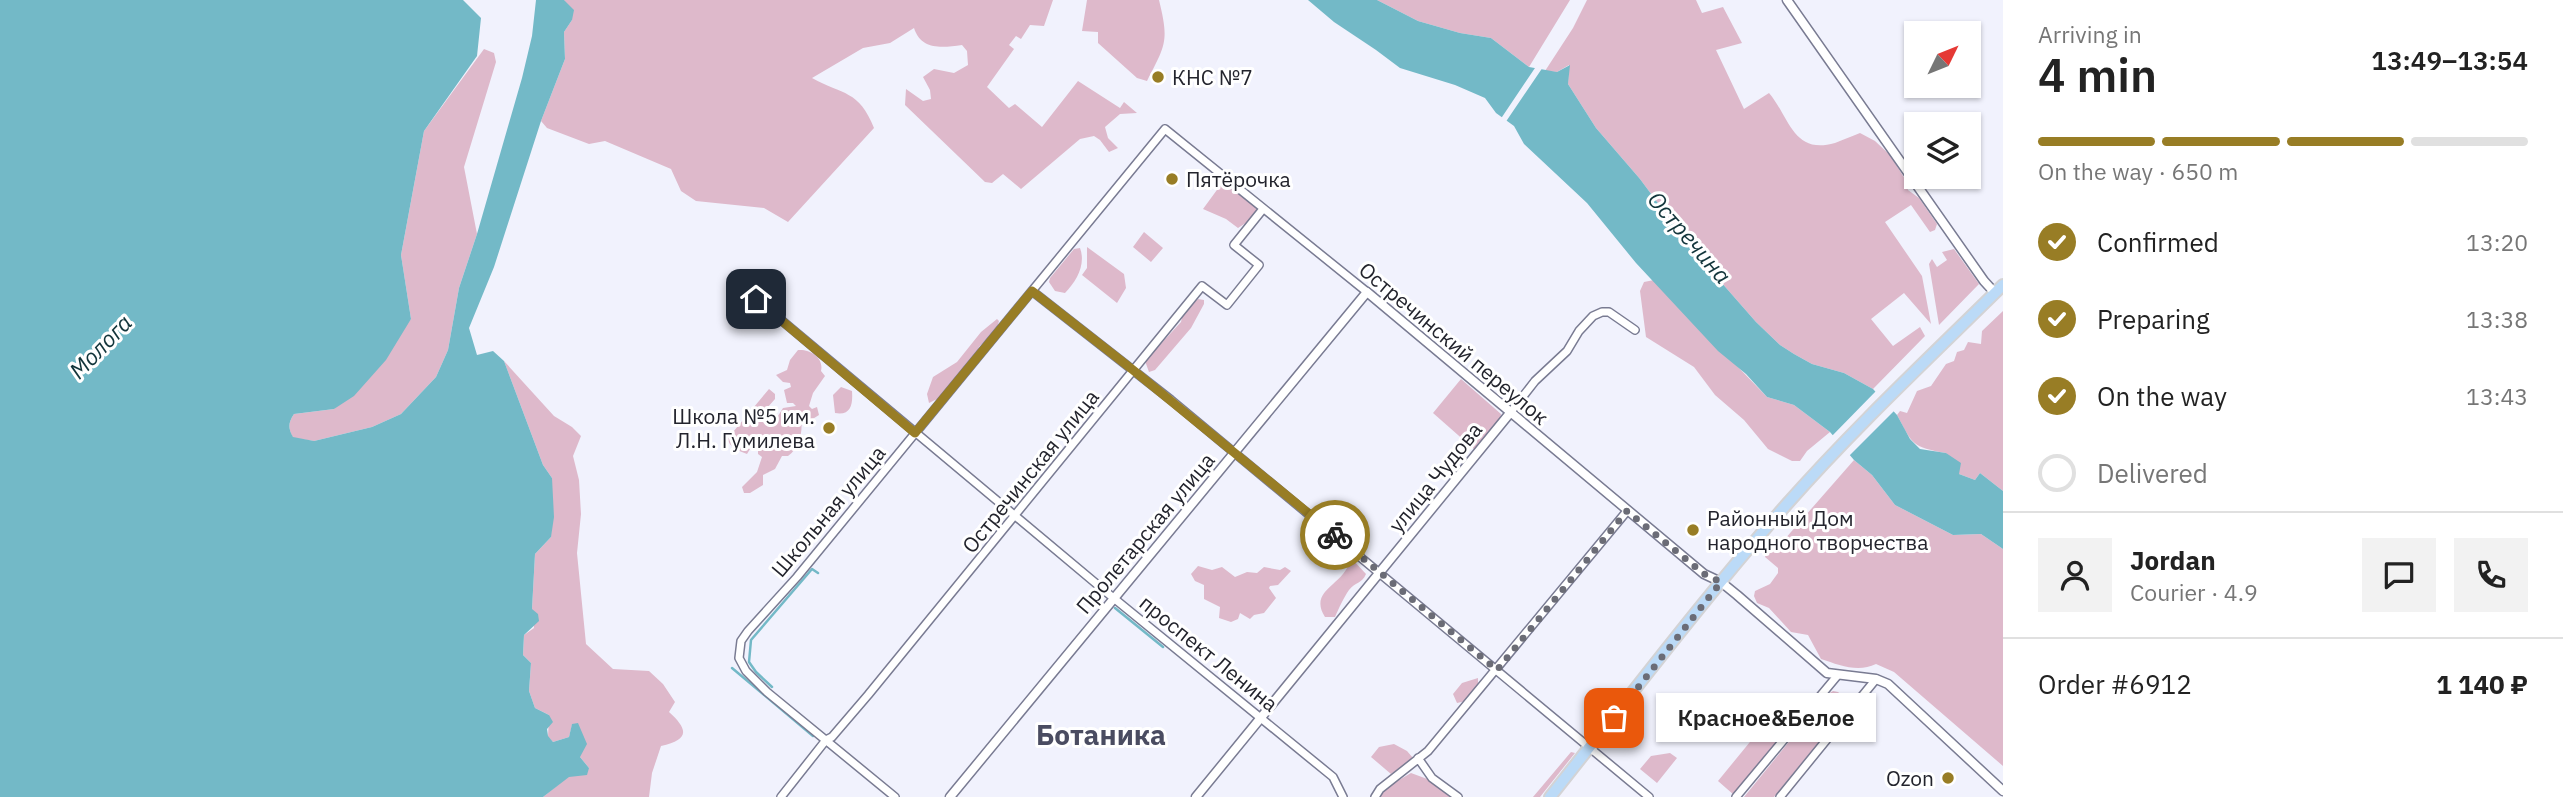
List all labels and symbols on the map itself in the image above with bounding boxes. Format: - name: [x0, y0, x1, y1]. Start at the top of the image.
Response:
- north arrow: [1904, 21, 1981, 98]
- place label: КНС №7: [1172, 63, 1253, 91]
- marker: КНС №7: [1150, 69, 1166, 85]
- place label: Пятёрочка: [1186, 165, 1291, 193]
- marker: Пятёрочка: [1164, 171, 1180, 187]
- water label: Остречина: [1642, 185, 1738, 289]
- street label: Остречинский переулок: [1353, 255, 1555, 431]
- pin: [726, 269, 786, 329]
- water label: Молога: [62, 307, 138, 385]
- street label: Остречинская улица: [955, 383, 1105, 559]
- place label: Школа №5 им. Л.Н. Гумилева: [672, 402, 815, 454]
- street label: улица Чудова: [1382, 416, 1488, 538]
- marker: Школа №5 им. Л.Н. Гумилева: [821, 420, 837, 436]
- street label: Школьная улица: [765, 439, 891, 583]
- street label: Пролетарская улица: [1069, 447, 1221, 619]
- courier: [1300, 500, 1370, 570]
- place label: Районный Дом народного творчества: [1707, 504, 1928, 556]
- marker: Районный Дом народного творчества: [1685, 522, 1701, 538]
- street label: проспект Ленина: [1134, 588, 1284, 718]
- pin: [1584, 688, 1644, 748]
- callout: Красное&Белое: [1656, 694, 1876, 742]
- district label: Ботаника: [1036, 716, 1166, 753]
- place label: Ozon: [1886, 764, 1934, 792]
- marker: Ozon: [1940, 770, 1956, 786]

